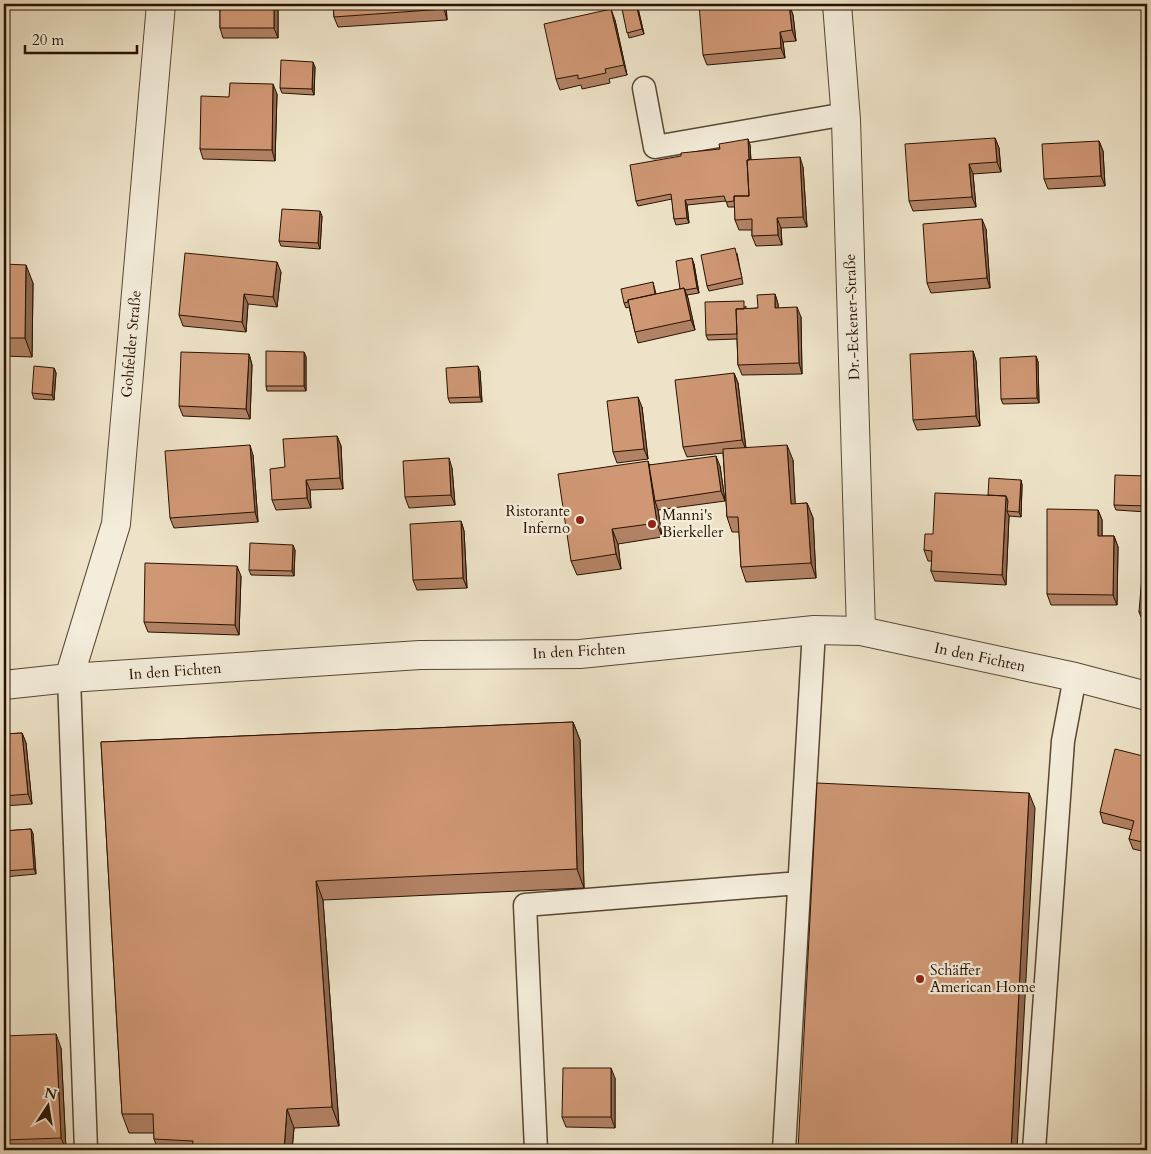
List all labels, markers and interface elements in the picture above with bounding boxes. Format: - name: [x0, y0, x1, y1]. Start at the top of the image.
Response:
- scale bar: [25, 22, 138, 54]
- text: 20 m: [32, 30, 64, 50]
- street label: Dr.-Eckener-Straße: [840, 253, 864, 381]
- street label: Gohfelder Straße: [116, 289, 146, 399]
- place label: Ristorante Inferno: [505, 501, 570, 538]
- place label: Manni's Bierkeller: [662, 505, 724, 542]
- marker: Ristorante Inferno: [574, 514, 586, 526]
- marker: Manni's Bierkeller: [646, 518, 658, 530]
- street label: In den Fichten: [932, 638, 1028, 677]
- street label: In den Fichten: [532, 639, 626, 663]
- street label: In den Fichten: [128, 658, 223, 684]
- place label: Schäffer American Home: [930, 960, 1036, 997]
- marker: Schäffer American Home: [914, 973, 926, 985]
- north arrow: [22, 1082, 72, 1132]
- text: N: [43, 1083, 59, 1104]

